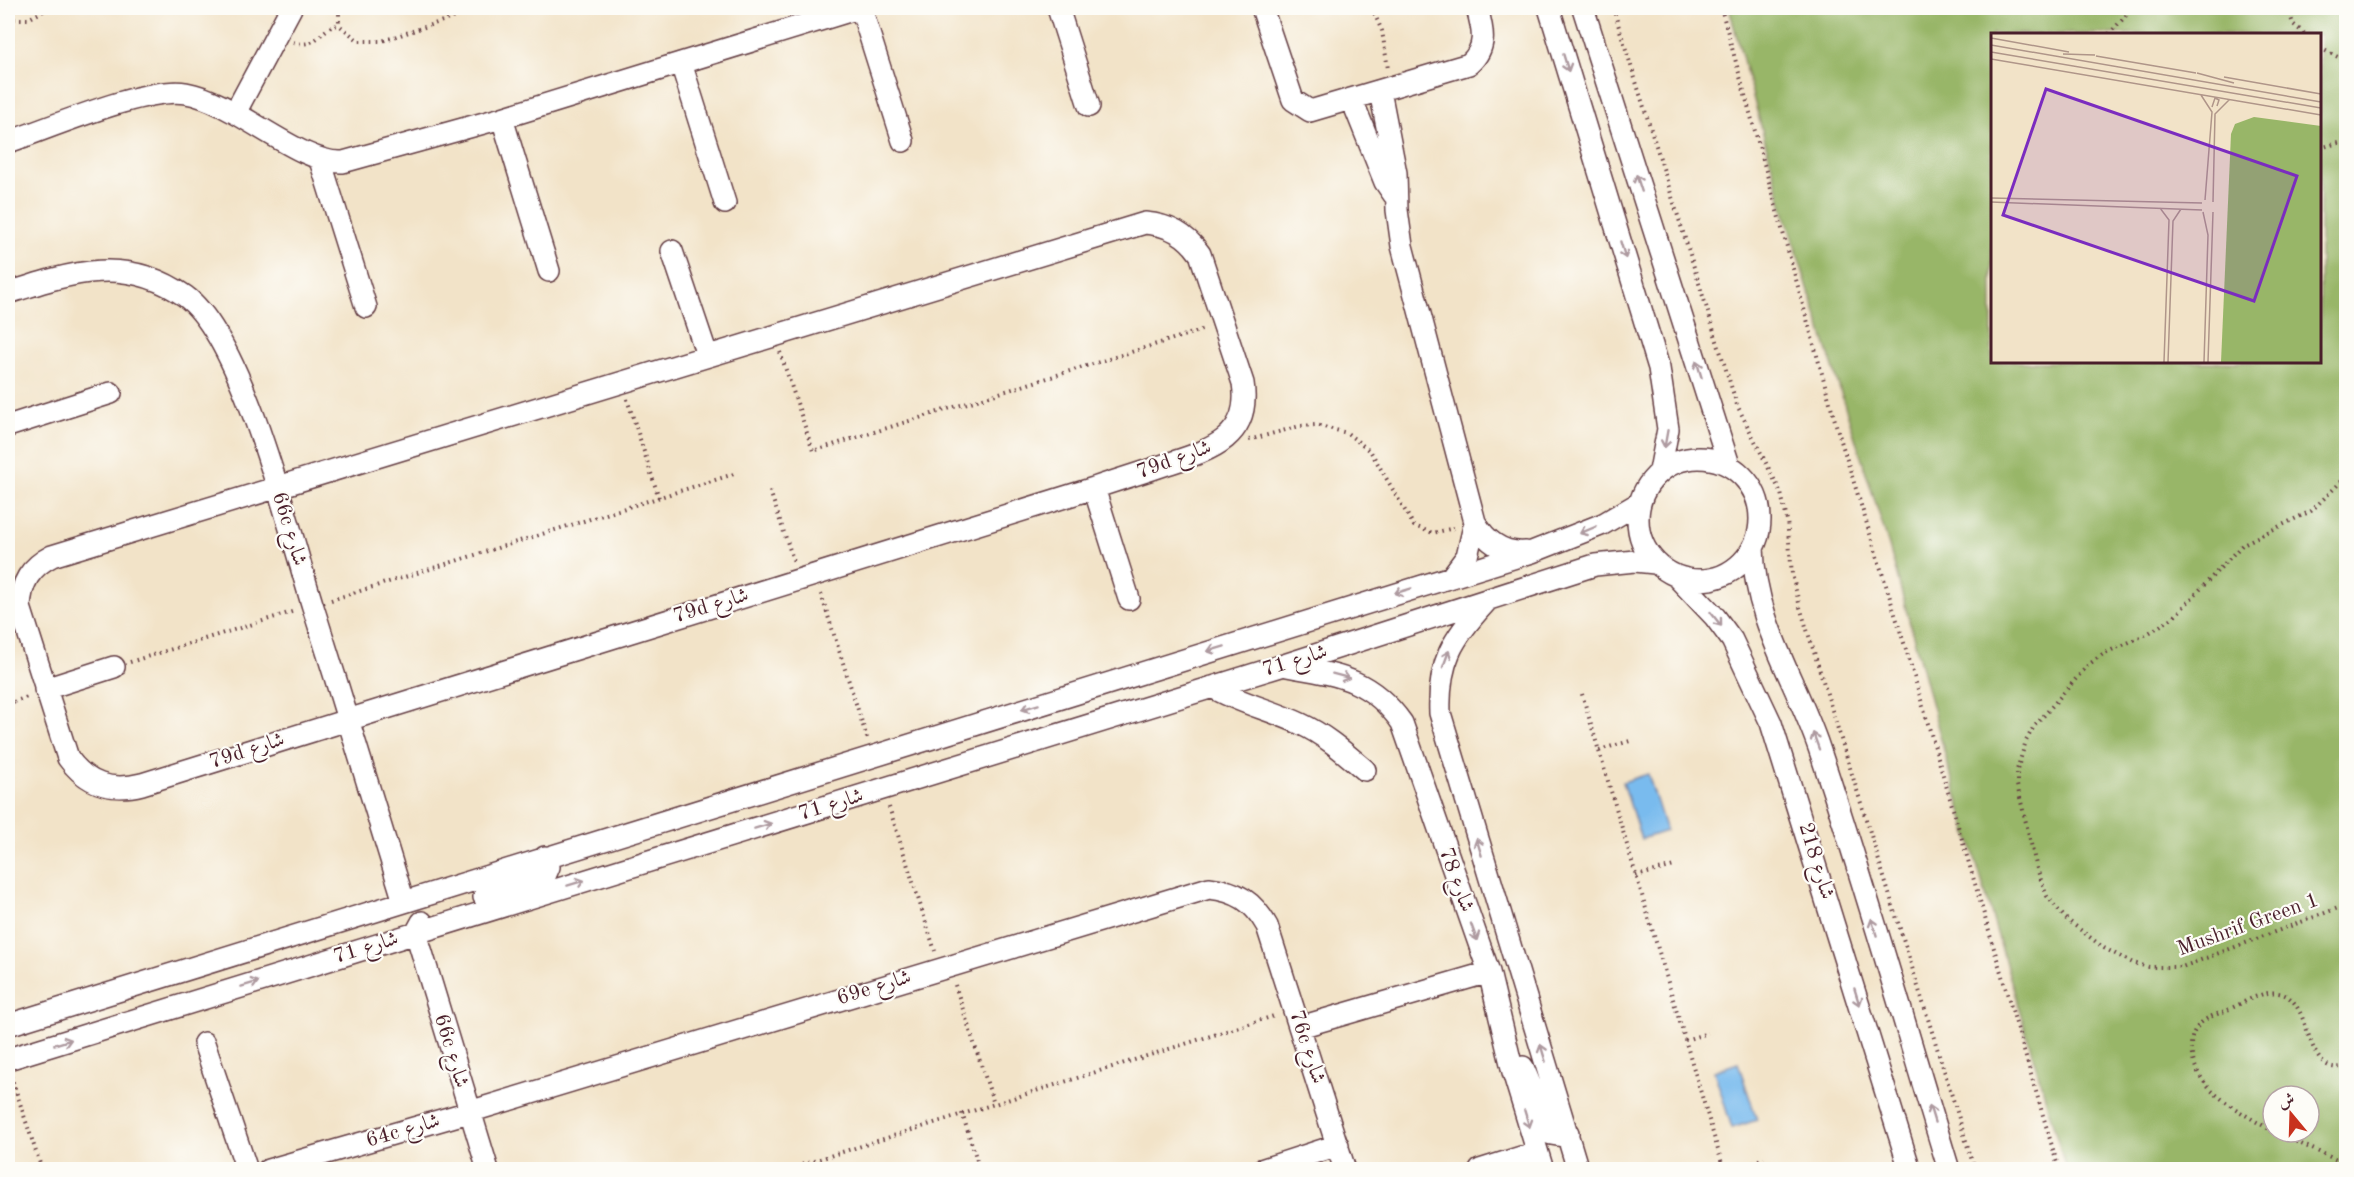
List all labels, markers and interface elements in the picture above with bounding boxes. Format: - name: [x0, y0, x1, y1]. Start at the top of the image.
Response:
- inset map: [1991, 33, 2321, 363]
- one-way arrow: [1561, 53, 1572, 72]
- one-way arrow: [1633, 174, 1644, 193]
- one-way arrow: [1618, 240, 1629, 259]
- one-way arrow: [1692, 360, 1703, 379]
- one-way arrow: [1660, 428, 1671, 448]
- street label: 79d شارع: [1134, 437, 1216, 489]
- street label: 66c شارع: [262, 490, 310, 570]
- one-way arrow: [1579, 525, 1597, 536]
- street label: 79d شارع: [671, 585, 753, 633]
- one-way arrow: [1394, 586, 1413, 597]
- one-way arrow: [1710, 611, 1723, 627]
- street label: شارع 71: [1260, 641, 1332, 687]
- one-way arrow: [1207, 644, 1226, 655]
- one-way arrow: [1441, 650, 1452, 669]
- one-way arrow: [1331, 671, 1350, 683]
- one-way arrow: [1021, 702, 1040, 713]
- street label: 79d شارع: [207, 729, 289, 779]
- one-way arrow: [1810, 732, 1821, 751]
- street label: شارع 71: [796, 785, 868, 831]
- one-way arrow: [753, 820, 772, 831]
- street label: شارع 218: [1789, 820, 1838, 904]
- one-way arrow: [1473, 838, 1484, 857]
- street label: شارع 78: [1429, 845, 1477, 917]
- one-way arrow: [566, 877, 585, 888]
- street label: Mushrif Green 1: [2174, 890, 2322, 960]
- one-way arrow: [1868, 918, 1879, 937]
- one-way arrow: [1470, 922, 1481, 941]
- street label: شارع 71: [331, 928, 403, 974]
- street label: 69e شارع: [834, 967, 915, 1015]
- one-way arrow: [240, 978, 259, 989]
- one-way arrow: [1852, 987, 1863, 1006]
- street label: 76c شارع: [1280, 1008, 1329, 1088]
- street label: 66c شارع: [424, 1012, 472, 1092]
- one-way arrow: [53, 1036, 72, 1047]
- one-way arrow: [1537, 1044, 1548, 1063]
- north arrow: [2261, 1084, 2321, 1144]
- text: ش: [2277, 1092, 2297, 1112]
- one-way arrow: [1926, 1105, 1937, 1124]
- one-way arrow: [1522, 1109, 1533, 1128]
- street label: 64c شارع: [364, 1110, 444, 1157]

